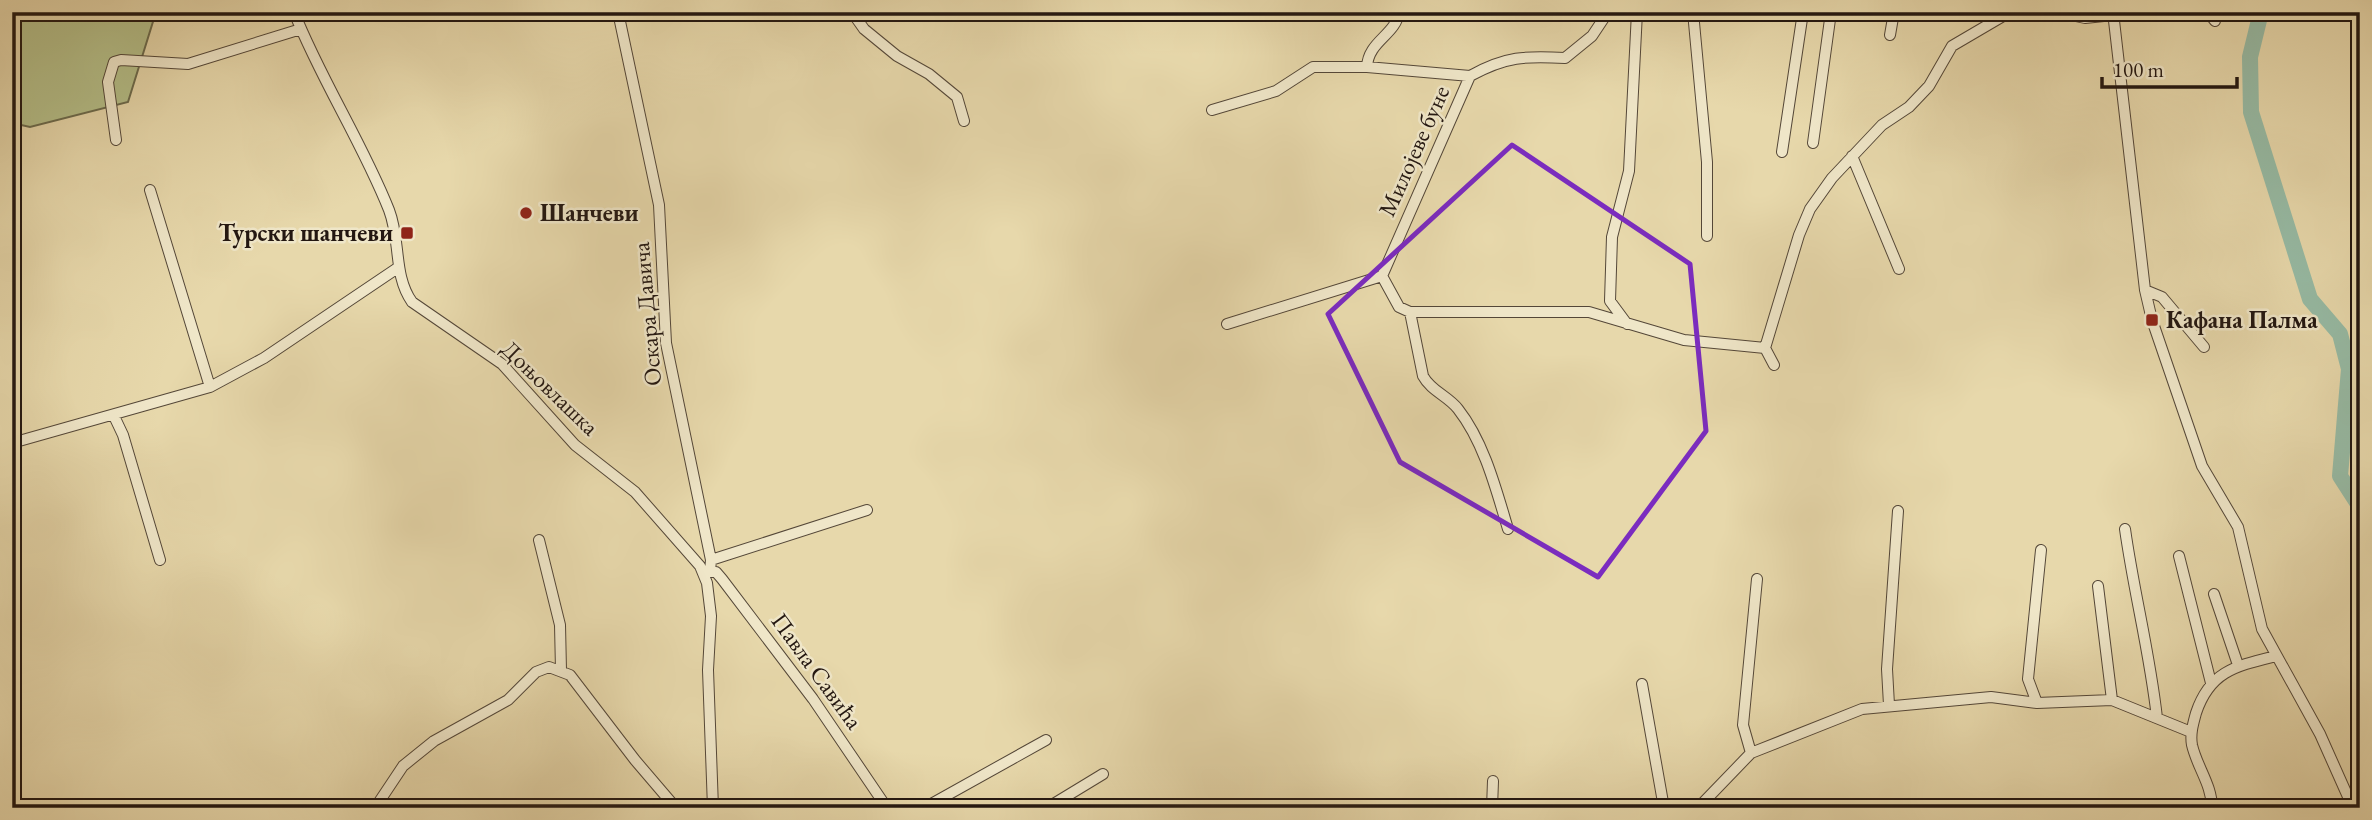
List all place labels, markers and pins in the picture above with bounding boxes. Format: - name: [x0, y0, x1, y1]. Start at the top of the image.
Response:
- place label: Шанчеви: [540, 197, 639, 228]
- marker: Шанчеви: [518, 205, 534, 221]
- place label: Турски шанчеви: [218, 217, 393, 249]
- marker: Турски шанчеви: [399, 225, 415, 241]
- place label: Кафана Палма: [2166, 304, 2318, 335]
- marker: Кафана Палма: [2144, 312, 2160, 328]

